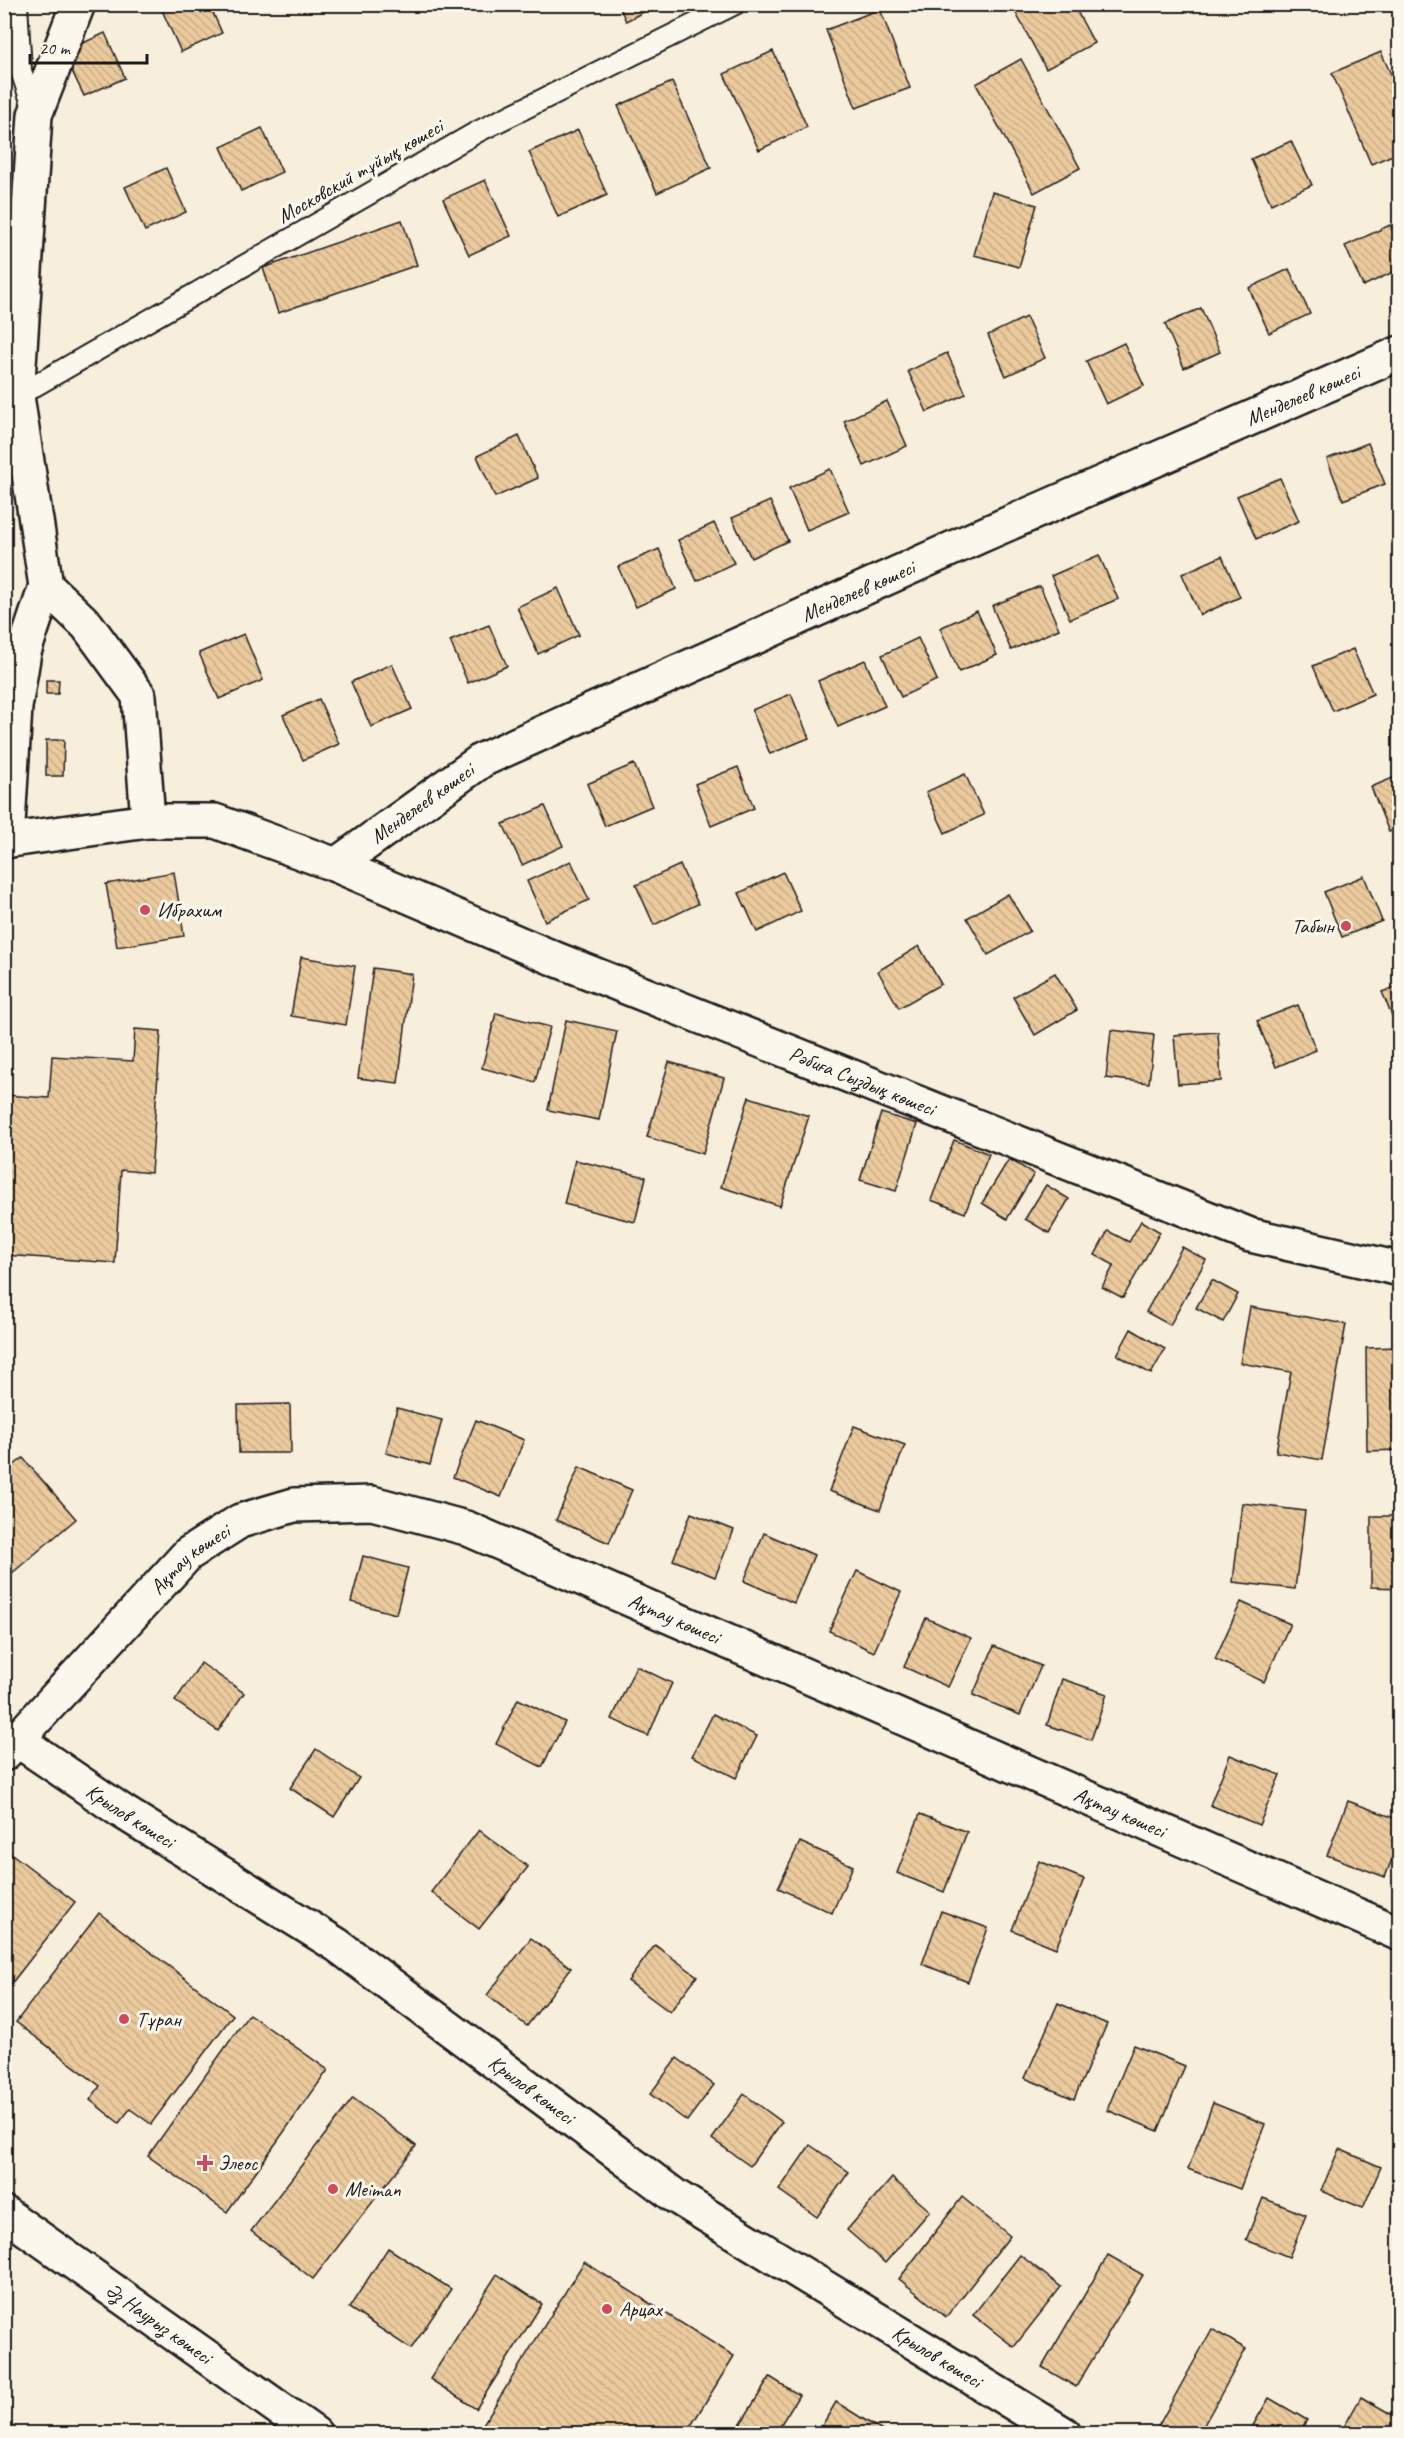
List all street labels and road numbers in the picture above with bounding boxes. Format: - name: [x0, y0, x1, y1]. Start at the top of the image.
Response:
- street label: Московский тұйық көшесі: [273, 111, 450, 229]
- street label: Менделеев көшесі: [1242, 358, 1367, 432]
- street label: Менделеев көшесі: [797, 553, 921, 628]
- street label: Менделеев көшесі: [365, 755, 481, 849]
- street label: Рәбиға Сыздық көшесі: [786, 1040, 942, 1123]
- street label: Ақтау көшесі: [144, 1516, 237, 1600]
- street label: Ақтау көшесі: [624, 1587, 727, 1651]
- street label: Крылов көшесі: [81, 1778, 182, 1856]
- street label: Ақтау көшесі: [1070, 1781, 1172, 1845]
- street label: Крылов көшесі: [484, 2049, 582, 2132]
- street label: Әз Наурыз көшесі: [101, 2276, 220, 2371]
- street label: Крылов көшесі: [888, 2319, 989, 2395]

